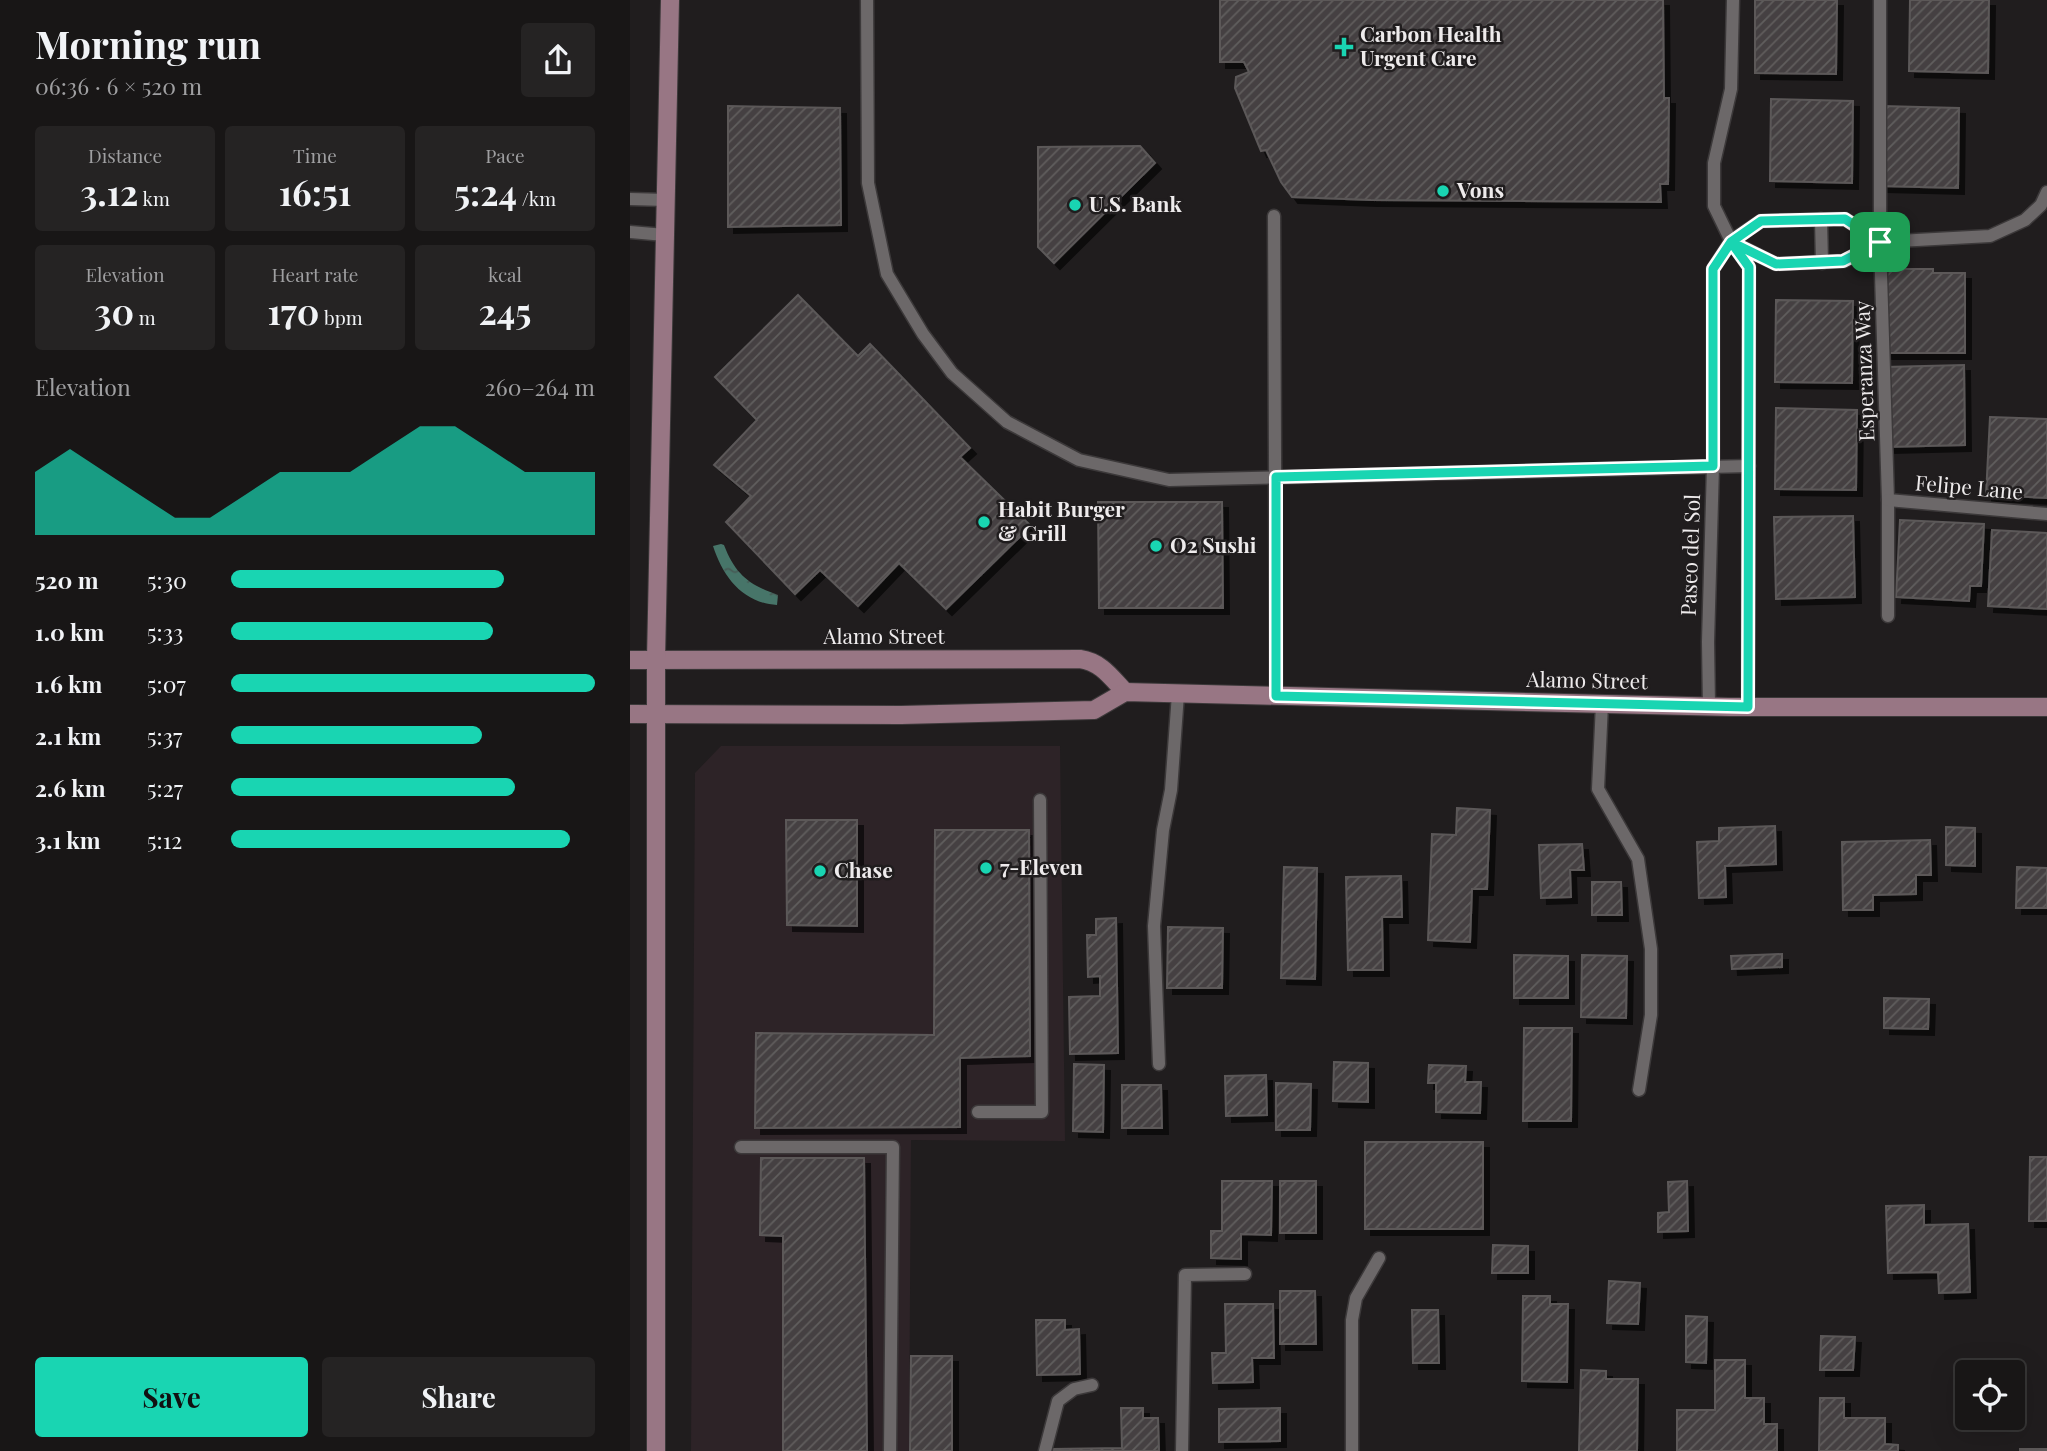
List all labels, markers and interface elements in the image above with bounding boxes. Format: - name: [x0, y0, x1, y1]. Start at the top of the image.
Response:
- text: Morning run: [35, 18, 261, 69]
- place label: Carbon Health Urgent Care: [1360, 19, 1502, 71]
- button: share: [521, 23, 595, 97]
- marker: Carbon Health Urgent Care: [1334, 37, 1354, 57]
- text: 06:36 · 6 × 520 m: [35, 70, 202, 101]
- text: Distance: [88, 142, 162, 168]
- text: Time: [293, 142, 337, 168]
- text: Pace: [485, 142, 525, 168]
- text: 3.12: [80, 168, 138, 215]
- text: 16:51: [279, 168, 351, 215]
- text: 5:24: [454, 168, 517, 215]
- place label: Vons: [1456, 175, 1504, 203]
- marker: Vons: [1435, 183, 1451, 199]
- text: km: [138, 185, 170, 211]
- text: /km: [517, 185, 556, 211]
- place label: U.S. Bank: [1089, 189, 1182, 217]
- marker: U.S. Bank: [1067, 197, 1083, 213]
- pin: [1850, 212, 1910, 272]
- icon: arrive: [1861, 223, 1899, 261]
- text: Elevation: [85, 261, 165, 287]
- text: Heart rate: [272, 261, 358, 287]
- text: kcal: [488, 261, 522, 287]
- text: 30: [94, 287, 134, 334]
- text: 170: [267, 287, 319, 334]
- text: 245: [479, 287, 531, 334]
- street label: Esperanza Way: [1847, 300, 1879, 442]
- text: m: [134, 304, 156, 330]
- text: bpm: [319, 304, 363, 330]
- text: Elevation: [35, 371, 131, 402]
- text: 260–264 m: [485, 371, 595, 402]
- street label: Felipe Lane: [1914, 467, 2024, 505]
- street label: Paseo del Sol: [1673, 493, 1705, 616]
- place label: Habit Burger & Grill: [998, 494, 1125, 546]
- marker: Habit Burger & Grill: [976, 514, 992, 530]
- place label: O2 Sushi: [1170, 530, 1257, 558]
- marker: O2 Sushi: [1148, 538, 1164, 554]
- text: 520 m: [35, 564, 99, 595]
- text: 5:30: [147, 564, 187, 595]
- text: 1.0 km: [35, 616, 104, 647]
- text: 5:33: [147, 616, 183, 647]
- street label: Alamo Street: [822, 621, 945, 649]
- street label: Alamo Street: [1525, 664, 1649, 694]
- text: 1.6 km: [35, 668, 102, 699]
- text: 5:07: [147, 668, 186, 699]
- text: 2.1 km: [35, 720, 101, 751]
- text: 5:37: [147, 720, 182, 751]
- text: 2.6 km: [35, 772, 106, 803]
- text: 5:27: [147, 772, 183, 803]
- text: 3.1 km: [35, 824, 101, 855]
- text: 5:12: [147, 824, 182, 855]
- place label: 7-Eleven: [1000, 852, 1083, 880]
- place label: Chase: [834, 855, 893, 883]
- marker: 7-Eleven: [978, 860, 994, 876]
- marker: Chase: [812, 863, 828, 879]
- button: Save: [35, 1357, 308, 1437]
- button: Share: [322, 1357, 595, 1437]
- map controls: [1955, 1360, 2025, 1430]
- button: locate: [1955, 1360, 2025, 1430]

